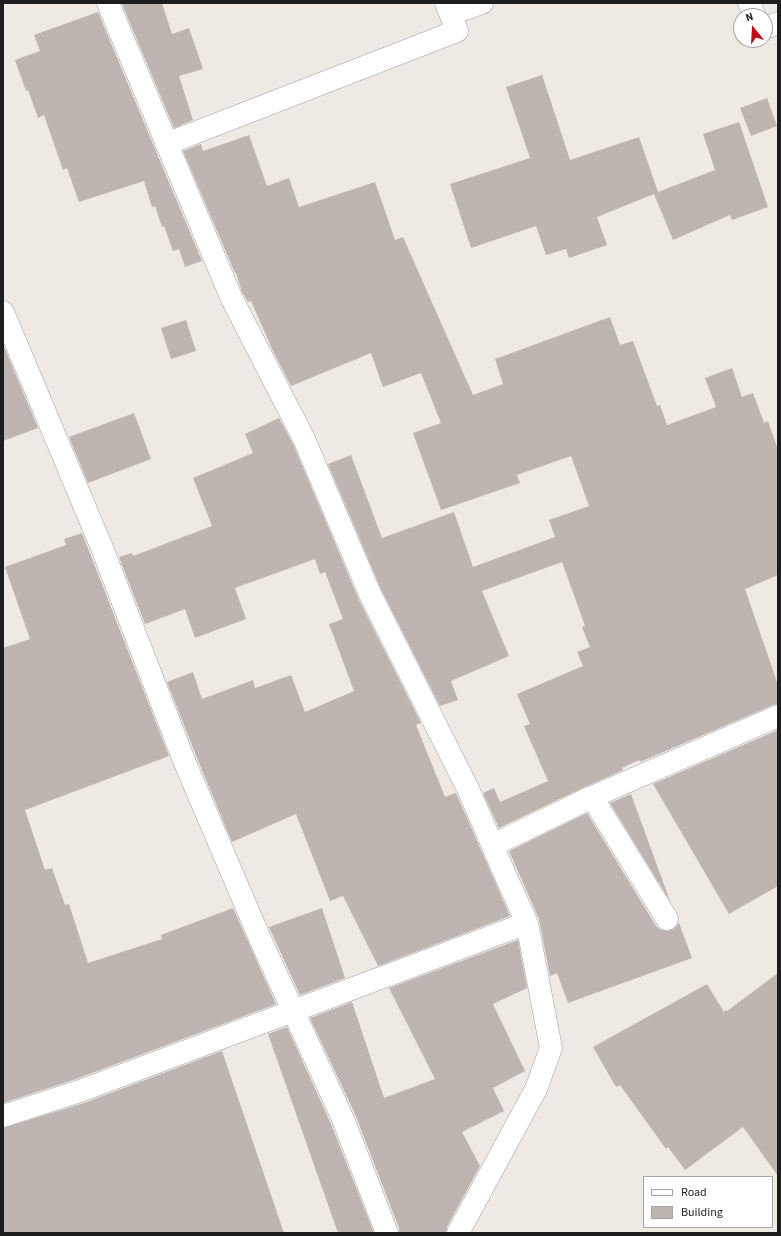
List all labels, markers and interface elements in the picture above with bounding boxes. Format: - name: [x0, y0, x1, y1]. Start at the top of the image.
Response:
- north arrow: [733, 8, 773, 48]
- text: N: [744, 9, 755, 25]
- legend: [643, 1176, 773, 1228]
- text: Road: [681, 1184, 707, 1201]
- text: Building: [681, 1204, 723, 1221]

